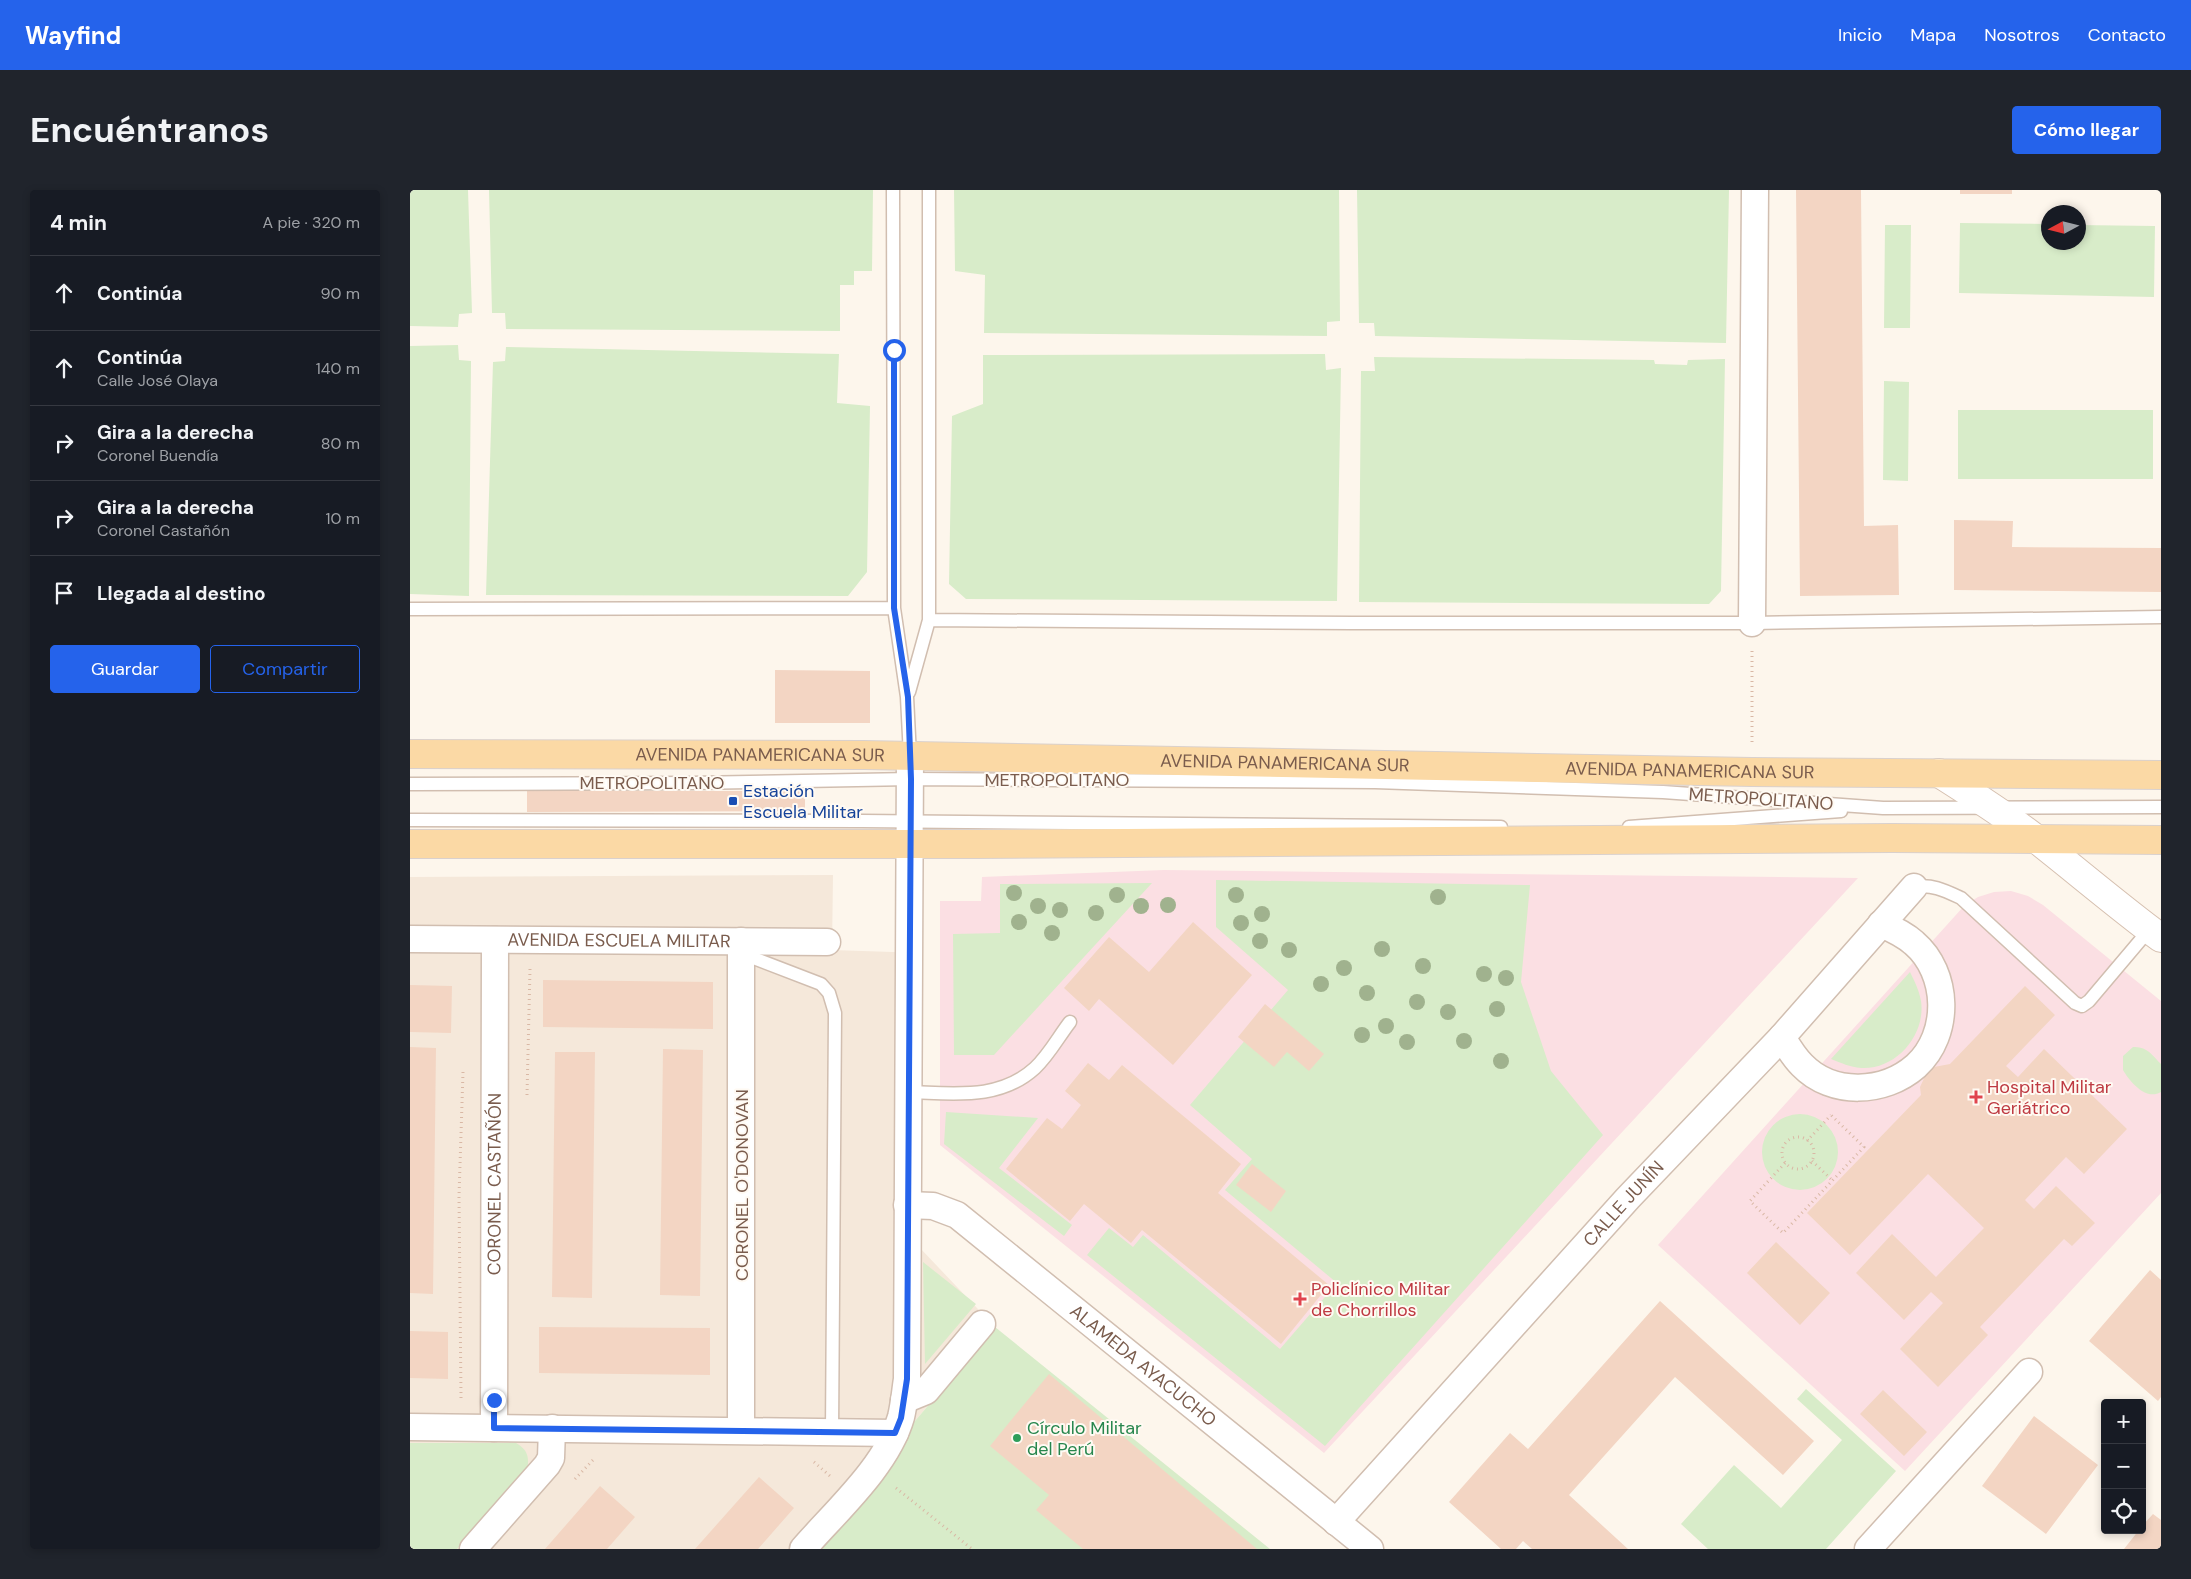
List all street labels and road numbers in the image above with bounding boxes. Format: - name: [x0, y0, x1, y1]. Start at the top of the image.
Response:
- street label: AVENIDA PANAMERICANA SUR: [635, 742, 885, 767]
- street label: AVENIDA PANAMERICANA SUR: [1160, 749, 1410, 777]
- street label: AVENIDA PANAMERICANA SUR: [1565, 756, 1815, 784]
- street label: METROPOLITANO: [984, 768, 1130, 792]
- street label: METROPOLITANO: [579, 771, 725, 795]
- street label: METROPOLITANO: [1688, 782, 1834, 816]
- street label: AVENIDA ESCUELA MILITAR: [507, 928, 731, 953]
- street label: CORONEL O'DONOVAN: [730, 1089, 754, 1281]
- street label: CORONEL CASTAÑÓN: [482, 1093, 507, 1275]
- street label: CALLE JUNÍN: [1578, 1156, 1669, 1252]
- street label: ALAMEDA AYACUCHO: [1065, 1299, 1221, 1432]

